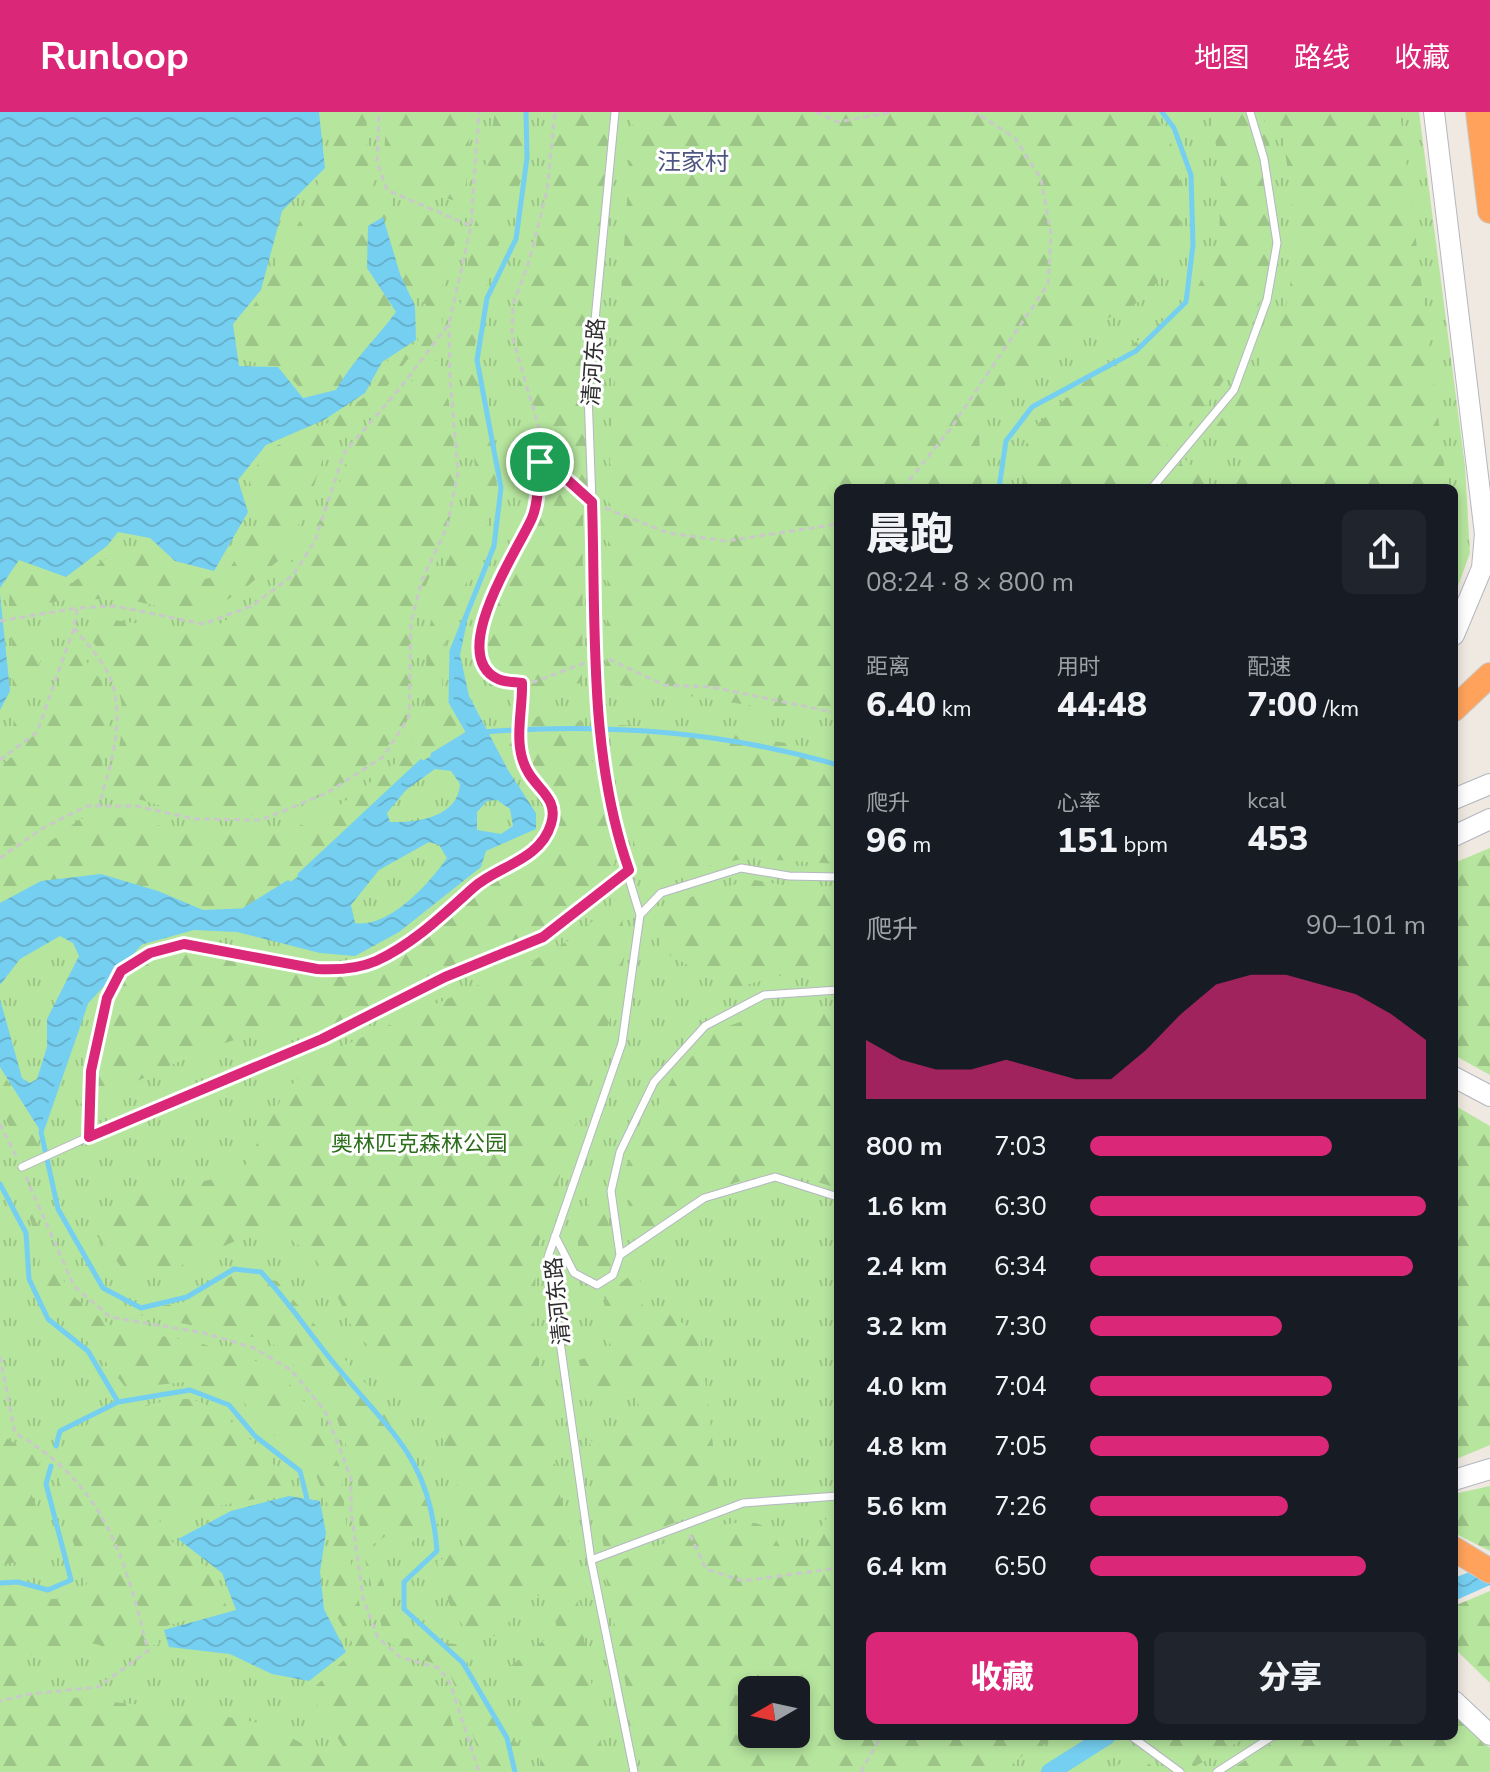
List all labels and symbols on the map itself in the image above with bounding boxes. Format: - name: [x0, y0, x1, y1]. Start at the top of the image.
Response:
- district label: 汪家村: [657, 146, 729, 178]
- street label: 清河东路: [576, 317, 612, 407]
- pin: [506, 428, 574, 496]
- park label: 奥林匹克森林公园: [331, 1129, 507, 1159]
- street label: 清河东路: [538, 1256, 578, 1346]
- north arrow: [738, 1676, 810, 1748]

